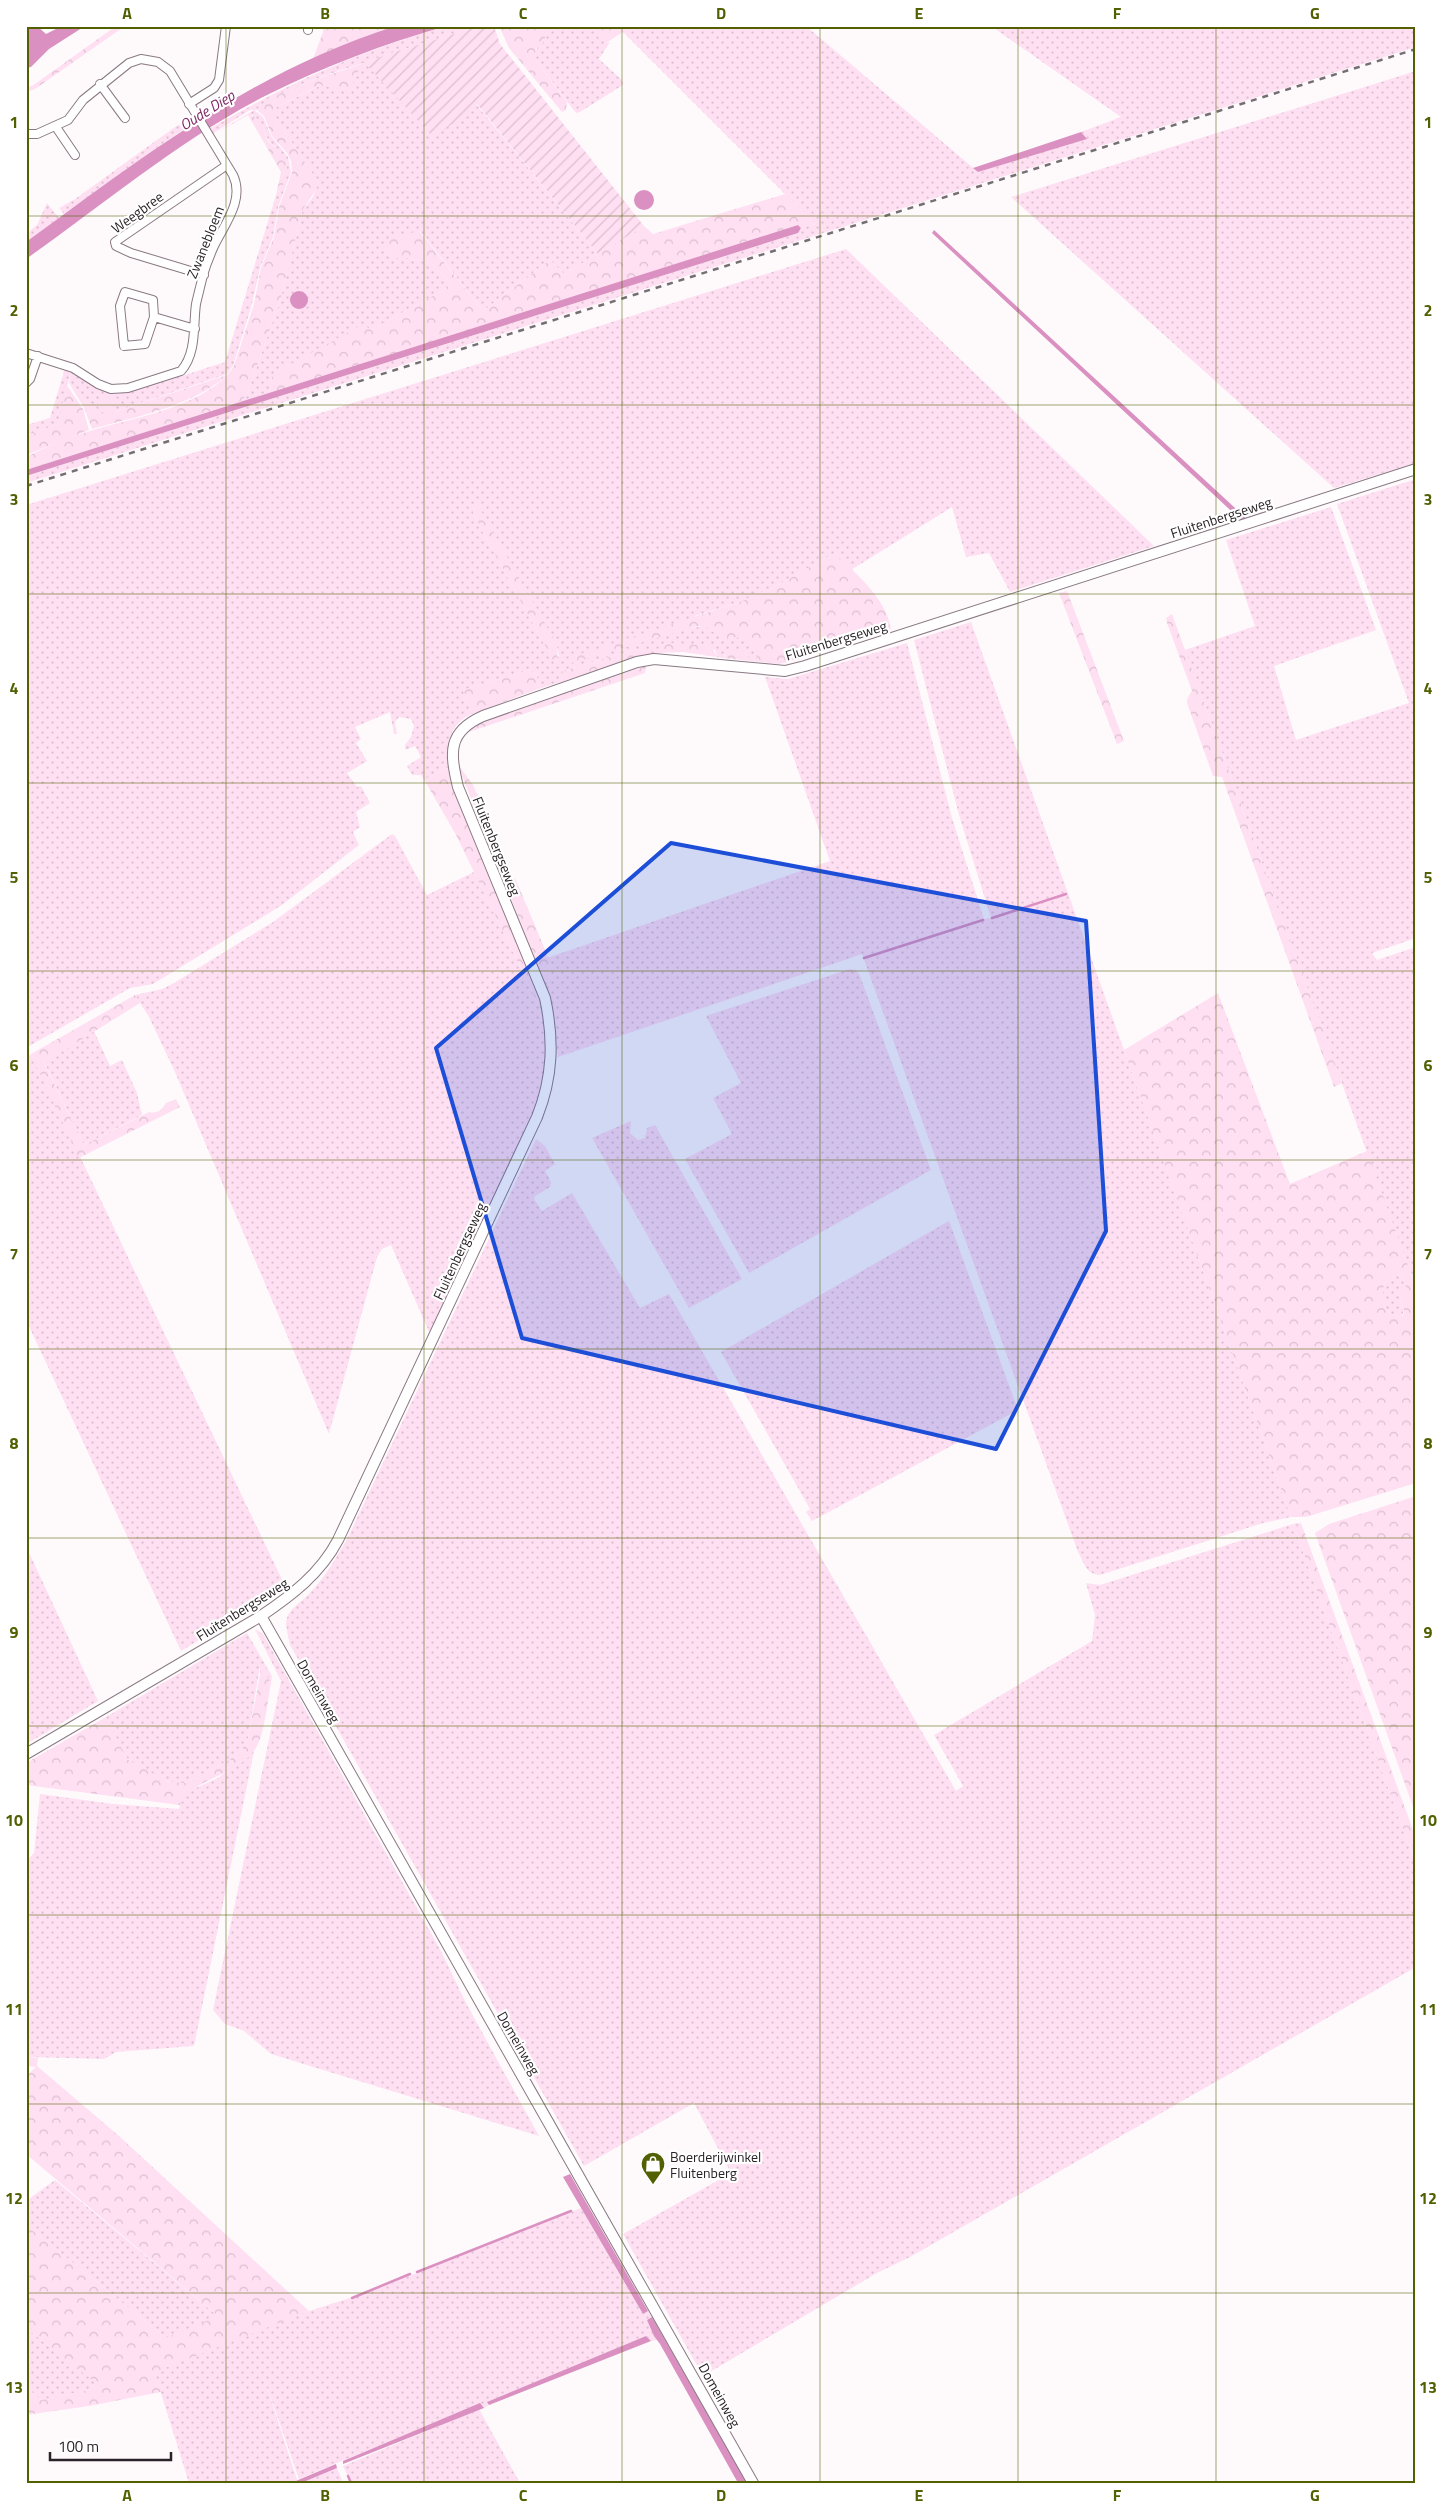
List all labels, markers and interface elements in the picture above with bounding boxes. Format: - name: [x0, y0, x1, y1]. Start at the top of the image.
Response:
- text: A: [122, 1, 132, 25]
- text: B: [320, 1, 330, 25]
- text: C: [519, 1, 528, 25]
- text: D: [716, 1, 726, 25]
- text: E: [915, 1, 924, 25]
- text: F: [1113, 1, 1122, 25]
- text: G: [1310, 1, 1320, 25]
- water label: Oude Diep: [175, 84, 239, 136]
- text: 1: [10, 110, 18, 134]
- text: 1: [1424, 110, 1432, 134]
- street label: Weegbree: [107, 186, 167, 238]
- street label: Zwanebloem: [181, 203, 229, 281]
- text: 2: [10, 298, 18, 322]
- text: 2: [1424, 298, 1432, 322]
- text: 3: [10, 487, 18, 511]
- text: 3: [1424, 487, 1432, 511]
- street label: Fluitenbergseweg: [1168, 491, 1274, 543]
- street label: Fluitenbergseweg: [783, 615, 889, 665]
- text: 4: [10, 676, 19, 700]
- text: 4: [1424, 676, 1433, 700]
- street label: Fluitenbergseweg: [468, 793, 526, 899]
- text: 5: [10, 865, 19, 889]
- text: 5: [1424, 865, 1433, 889]
- text: 6: [10, 1053, 19, 1077]
- text: 6: [1424, 1053, 1433, 1077]
- street label: Fluitenbergseweg: [427, 1199, 491, 1303]
- text: 7: [10, 1242, 18, 1266]
- text: 7: [1424, 1242, 1432, 1266]
- text: 8: [10, 1431, 19, 1455]
- text: 8: [1424, 1431, 1433, 1455]
- street label: Fluitenbergseweg: [192, 1572, 292, 1646]
- text: 9: [10, 1620, 19, 1644]
- text: 9: [1424, 1620, 1433, 1644]
- street label: Domeinweg: [292, 1655, 346, 1727]
- text: 10: [5, 1808, 23, 1832]
- text: 10: [1419, 1808, 1437, 1832]
- text: 11: [5, 1997, 23, 2021]
- text: 11: [1419, 1997, 1437, 2021]
- street label: Domeinweg: [492, 2007, 546, 2079]
- place label: Boerderijwinkel Fluitenberg: [670, 2146, 761, 2183]
- shop icon: Boerderijwinkel Fluitenberg: [640, 2151, 666, 2185]
- text: 12: [5, 2186, 23, 2210]
- text: 12: [1419, 2186, 1437, 2210]
- street label: Domeinweg: [694, 2359, 746, 2431]
- text: 13: [5, 2375, 23, 2399]
- text: 13: [1419, 2375, 1437, 2399]
- scale bar: [50, 2429, 171, 2461]
- text: 100 m: [58, 2435, 99, 2458]
- text: A: [122, 2483, 132, 2507]
- text: B: [320, 2483, 330, 2507]
- text: C: [519, 2483, 528, 2507]
- text: D: [716, 2483, 726, 2507]
- text: E: [915, 2483, 924, 2507]
- text: F: [1113, 2483, 1122, 2507]
- text: G: [1310, 2483, 1320, 2507]

